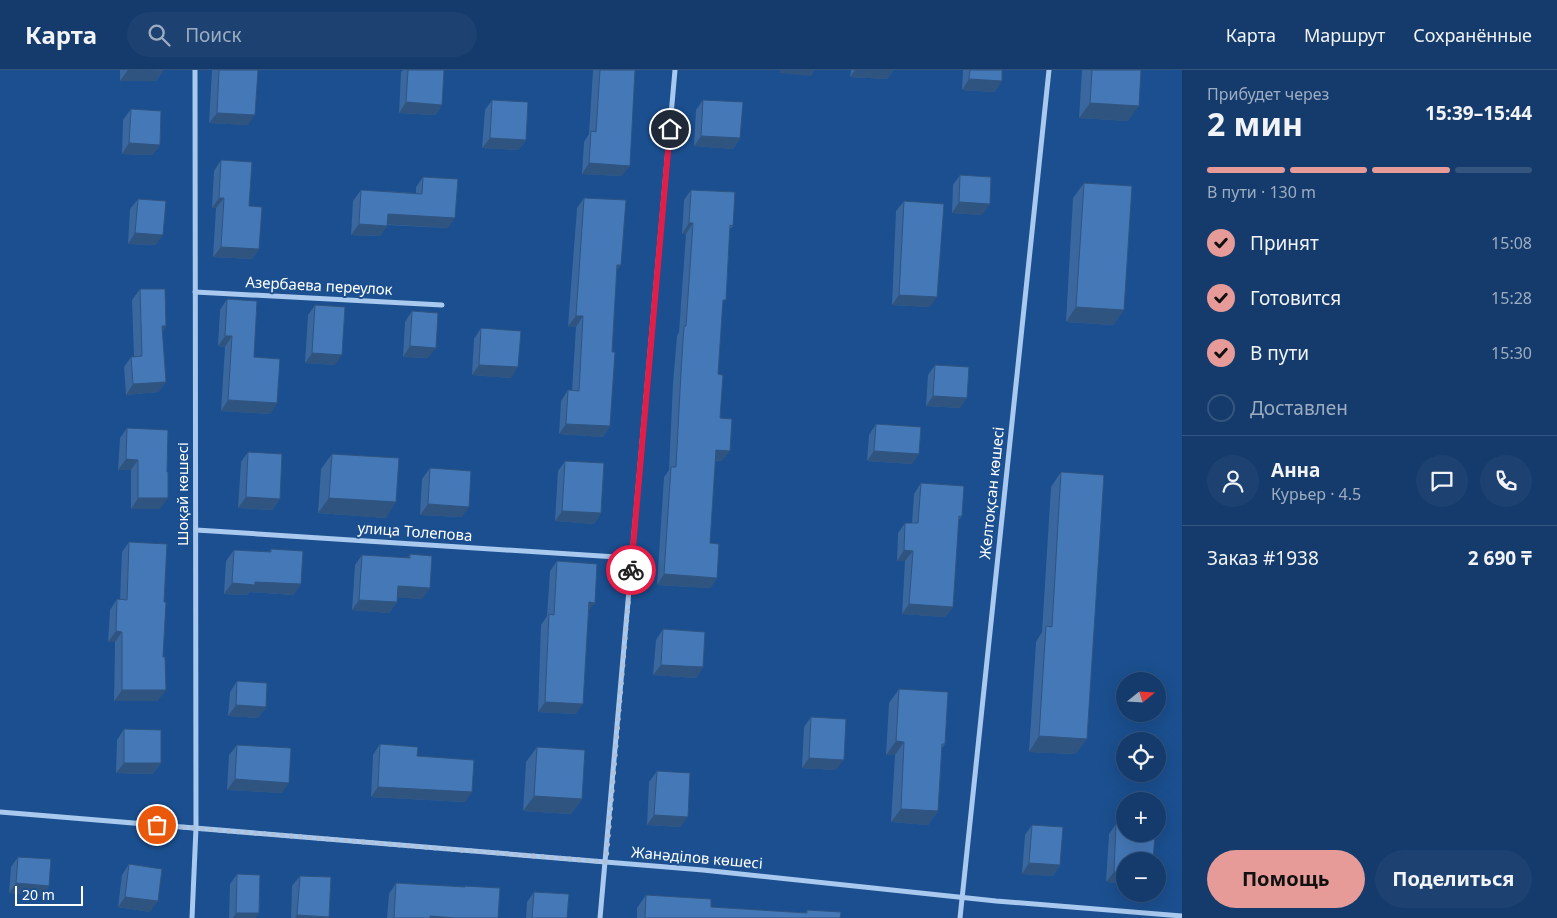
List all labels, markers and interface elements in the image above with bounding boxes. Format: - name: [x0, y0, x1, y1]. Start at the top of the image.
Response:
- search box: [127, 12, 477, 57]
- text: Карта: [25, 18, 97, 51]
- icon: search: [145, 21, 173, 49]
- text: Поиск: [185, 22, 242, 48]
- text: Карта: [1226, 23, 1276, 47]
- text: Маршрут: [1304, 23, 1385, 47]
- text: Сохранённые: [1413, 23, 1532, 47]
- text: Прибудет через: [1207, 83, 1329, 105]
- text: 15:39–15:44: [1425, 100, 1532, 126]
- text: 2 мин: [1207, 102, 1303, 145]
- pin: [649, 108, 691, 150]
- icon: home: [656, 115, 684, 143]
- text: В пути · 130 m: [1207, 181, 1316, 203]
- icon: check: [1207, 229, 1235, 257]
- text: Принят: [1250, 230, 1319, 256]
- text: 15:08: [1491, 232, 1532, 254]
- street label: Азербаева переулок: [245, 271, 393, 299]
- icon: check: [1207, 284, 1235, 312]
- text: Готовится: [1250, 285, 1341, 311]
- text: 15:28: [1491, 287, 1532, 309]
- icon: check: [1207, 339, 1235, 367]
- text: В пути: [1250, 340, 1309, 366]
- text: 15:30: [1491, 342, 1532, 364]
- text: Доставлен: [1250, 395, 1348, 421]
- street label: Желтоқсан көшесі: [974, 426, 1008, 560]
- street label: Шоқай көшесі: [172, 442, 192, 546]
- button: person: [1207, 455, 1259, 507]
- button: chat: [1416, 455, 1468, 507]
- button: phone: [1480, 455, 1532, 507]
- text: Анна: [1271, 457, 1320, 483]
- text: Курьер · 4.5: [1271, 483, 1361, 505]
- street label: улица Толепова: [357, 517, 473, 545]
- courier: [606, 545, 656, 595]
- text: Заказ #1938: [1207, 545, 1319, 571]
- text: 2 690 ₸: [1468, 545, 1532, 571]
- icon: bike: [617, 556, 645, 584]
- north arrow: [1116, 672, 1166, 722]
- map controls: [1116, 672, 1166, 902]
- button: locate: [1116, 732, 1166, 782]
- button: +: [1116, 792, 1166, 842]
- pin: [136, 804, 178, 846]
- icon: bag: [143, 811, 171, 839]
- street label: Жанәділов көшесі: [630, 841, 764, 873]
- button: Помощь: [1207, 850, 1365, 908]
- button: Поделиться: [1375, 850, 1532, 908]
- button: −: [1116, 852, 1166, 902]
- scale bar: [15, 883, 82, 906]
- text: 20 m: [22, 885, 55, 904]

